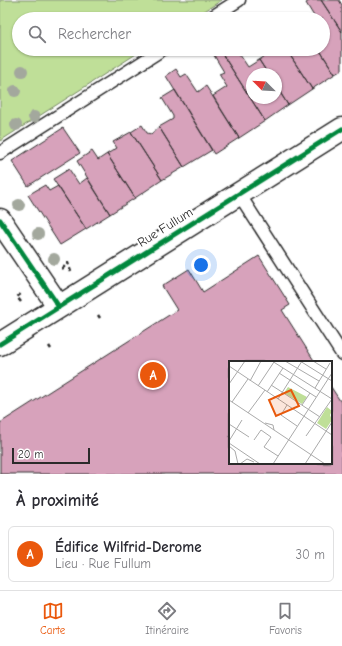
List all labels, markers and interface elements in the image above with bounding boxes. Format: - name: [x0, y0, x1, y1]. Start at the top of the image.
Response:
- search box: [12, 12, 330, 56]
- icon: search: [26, 23, 48, 45]
- text: Rechercher: [58, 25, 131, 43]
- north arrow: [246, 68, 282, 104]
- street label: Rue Fullum: [135, 204, 195, 250]
- your location: [191, 255, 211, 275]
- pin: A: [140, 360, 166, 390]
- inset map: [229, 361, 332, 464]
- scale bar: [12, 446, 90, 465]
- text: 20 m: [18, 448, 43, 461]
- text: À proximité: [16, 491, 99, 510]
- text: Édifice Wilfrid-Derome: [55, 538, 202, 556]
- text: A: [26, 547, 34, 562]
- text: 30 m: [295, 547, 325, 562]
- text: Lieu · Rue Fullum: [55, 556, 151, 571]
- tab: Carte: [40, 600, 65, 637]
- tab: Itinéraire: [145, 600, 189, 637]
- tab: Favoris: [269, 600, 302, 637]

